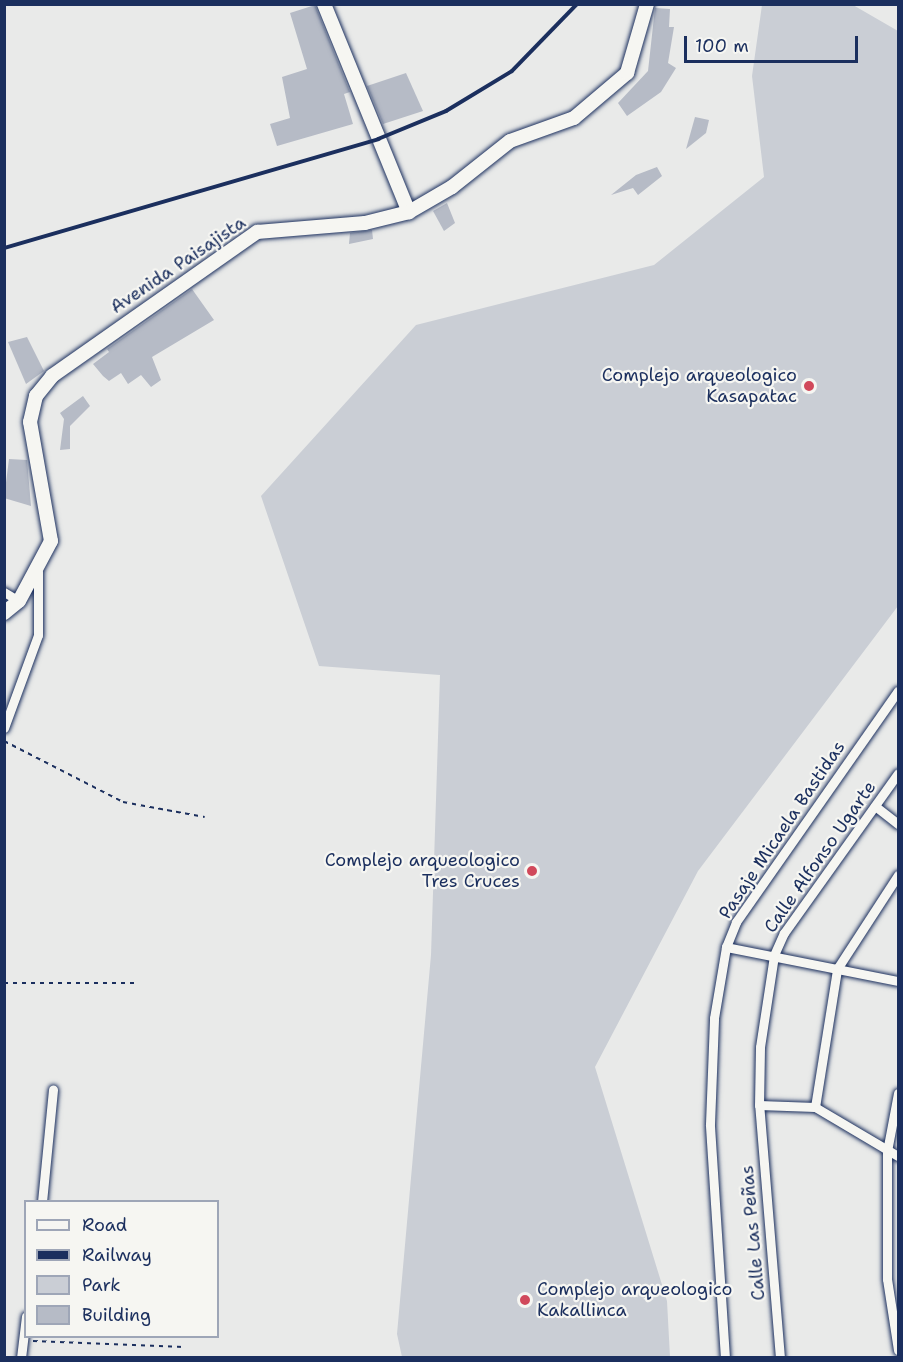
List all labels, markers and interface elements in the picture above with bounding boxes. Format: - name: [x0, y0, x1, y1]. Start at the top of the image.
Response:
- scale bar: [687, 24, 861, 62]
- text: 100 m: [695, 34, 749, 58]
- street label: Avenida Paisajista: [106, 212, 250, 318]
- place label: Complejo arqueologico Kasapatac: [602, 365, 797, 407]
- marker: Complejo arqueologico Kasapatac: [802, 379, 816, 393]
- street label: Pasaje Micaela Bastidas: [714, 737, 850, 923]
- street label: Calle Alfonso Ugarte: [760, 777, 880, 937]
- place label: Complejo arqueologico Tres Cruces: [325, 850, 520, 892]
- marker: Complejo arqueologico Tres Cruces: [525, 864, 539, 878]
- street label: Calle Las Peñas: [736, 1165, 770, 1301]
- legend: [24, 1200, 219, 1338]
- text: Road: [82, 1213, 127, 1237]
- text: Railway: [82, 1243, 152, 1267]
- text: Park: [82, 1273, 121, 1297]
- place label: Complejo arqueologico Kakallinca: [537, 1279, 732, 1322]
- marker: Complejo arqueologico Kakallinca: [518, 1293, 532, 1307]
- text: Building: [82, 1303, 151, 1327]

